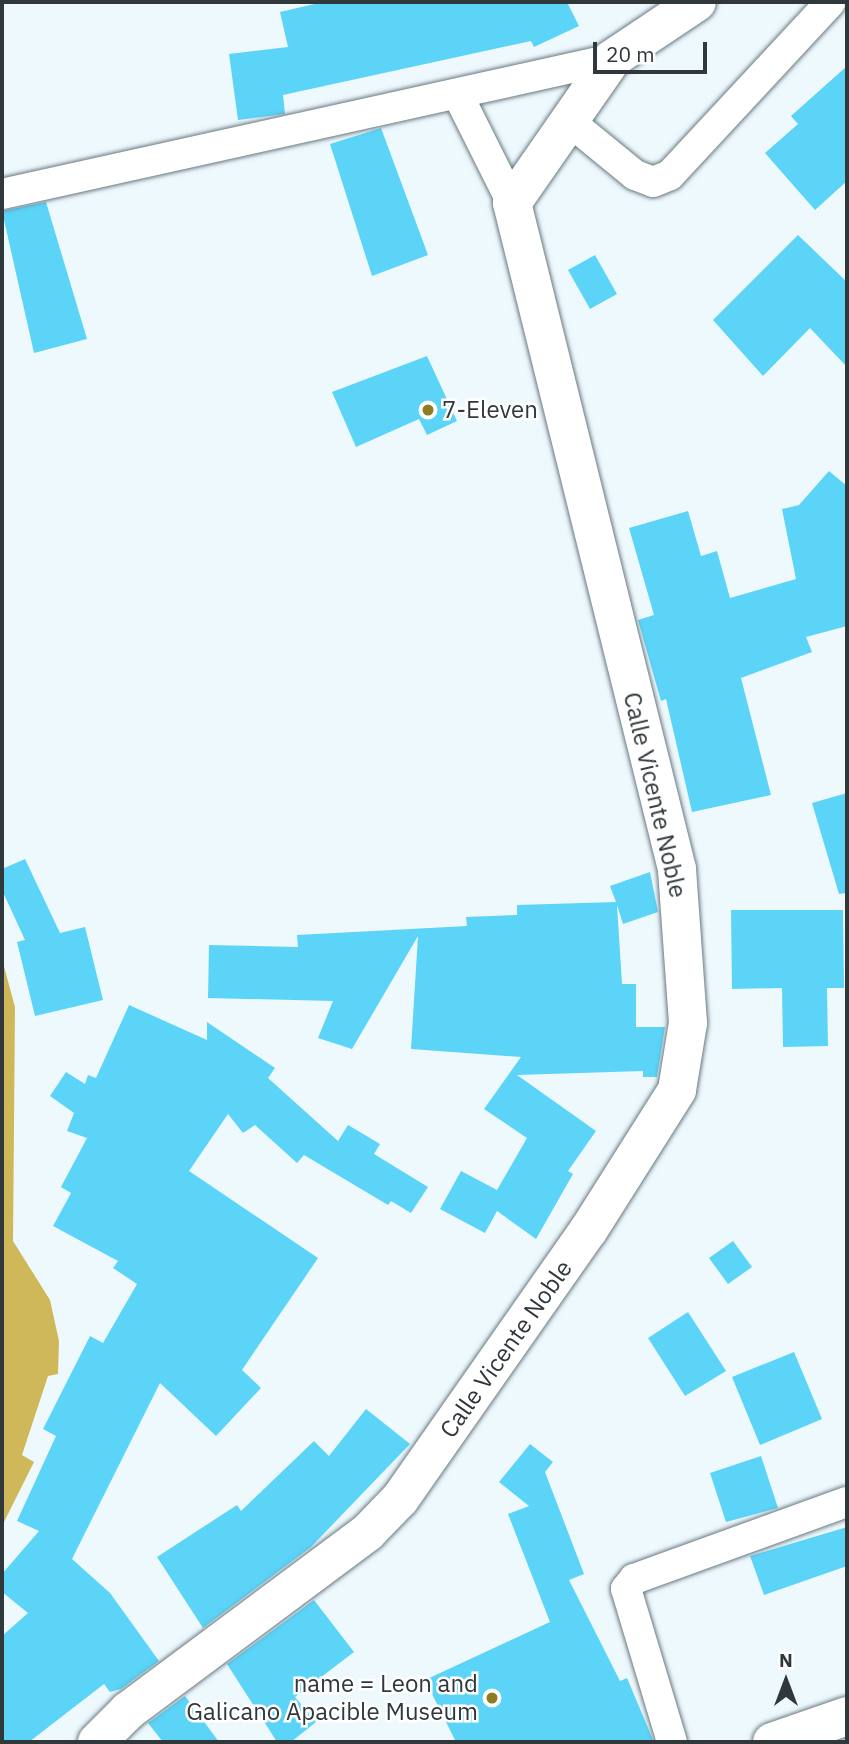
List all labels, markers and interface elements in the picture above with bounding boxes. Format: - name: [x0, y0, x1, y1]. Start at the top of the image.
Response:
- scale bar: [597, 28, 711, 72]
- text: 20 m: [606, 40, 655, 68]
- place label: 7-Eleven: [442, 396, 538, 424]
- marker: 7-Eleven: [420, 402, 436, 418]
- street label: Calle Vicente Noble: [617, 689, 693, 901]
- street label: Calle Vicente Noble: [434, 1255, 578, 1443]
- north arrow: [751, 1646, 821, 1716]
- text: N: [779, 1648, 793, 1672]
- place label: name = Leon and Galicano Apacible Museum: [186, 1670, 478, 1726]
- marker: name = Leon and Galicano Apacible Museum: [484, 1690, 500, 1706]

